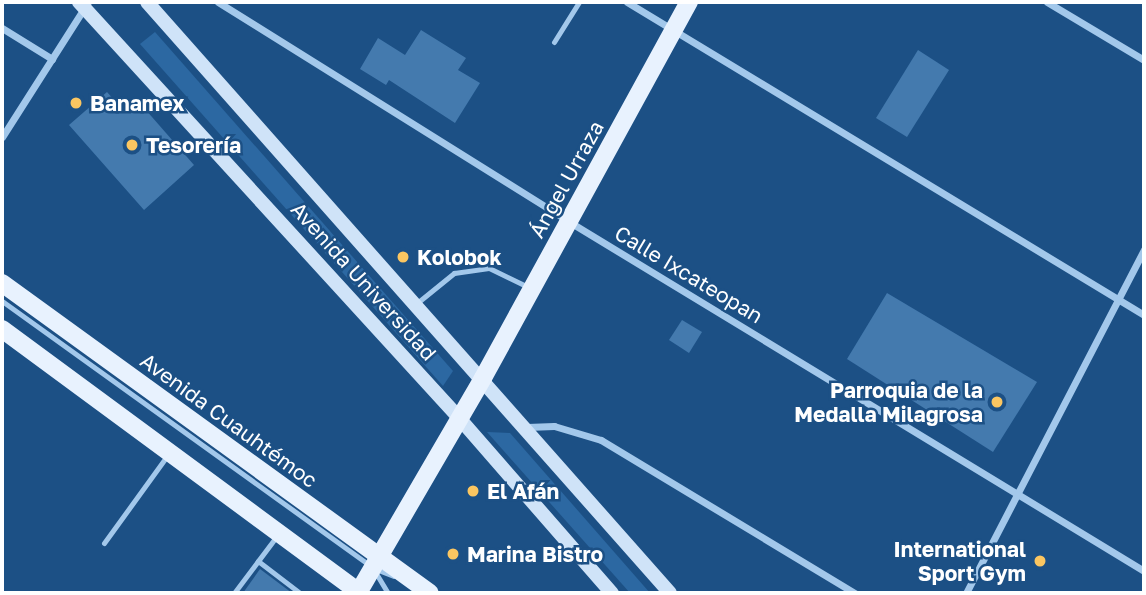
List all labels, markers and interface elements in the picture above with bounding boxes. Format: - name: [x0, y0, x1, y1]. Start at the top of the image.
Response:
- place label: Banamex: [90, 90, 184, 116]
- marker: Banamex: [68, 95, 84, 111]
- street label: Ángel Urraza: [523, 116, 609, 242]
- place label: Tesorería: [146, 132, 241, 158]
- marker: Tesorería: [124, 137, 140, 153]
- street label: Avenida Universidad: [286, 196, 442, 366]
- street label: Calle Ixcateopan: [610, 220, 768, 328]
- place label: Kolobok: [417, 244, 502, 270]
- marker: Kolobok: [395, 249, 411, 265]
- street label: Avenida Cuauhtémoc: [136, 347, 322, 493]
- place label: Parroquia de la Medalla Milagrosa: [794, 377, 983, 427]
- marker: Parroquia de la Medalla Milagrosa: [989, 394, 1005, 410]
- place label: El Afán: [487, 478, 559, 504]
- marker: El Afán: [465, 483, 481, 499]
- place label: International Sport Gym: [894, 536, 1026, 586]
- place label: Marina Bistro: [467, 541, 603, 567]
- marker: Marina Bistro: [445, 546, 461, 562]
- marker: International Sport Gym: [1032, 553, 1048, 569]

